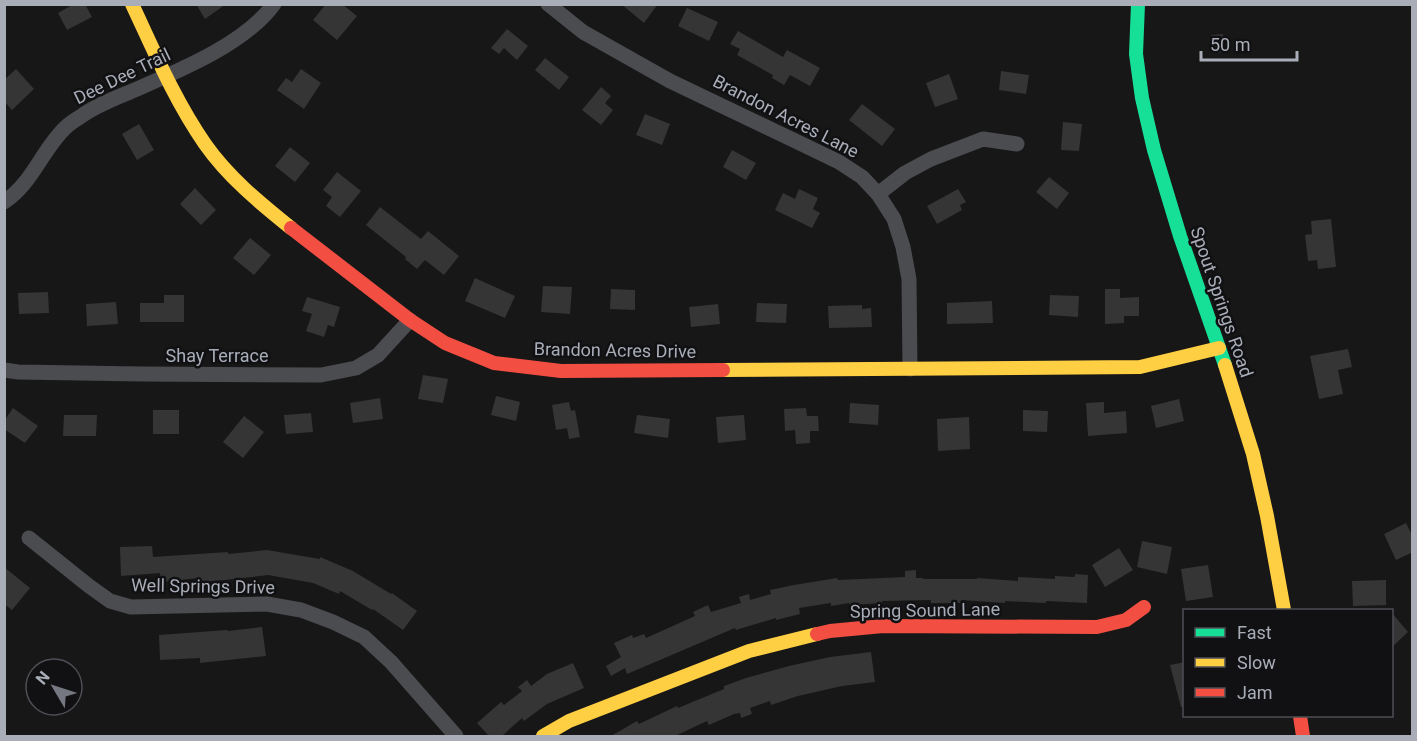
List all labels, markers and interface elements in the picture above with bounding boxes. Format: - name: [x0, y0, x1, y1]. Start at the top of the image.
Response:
- scale bar: [1201, 24, 1297, 62]
- text: 50 m: [1210, 34, 1250, 55]
- street label: Dee Dee Trail: [70, 44, 174, 108]
- street label: Brandon Acres Lane: [710, 70, 862, 162]
- street label: Spout Springs Road: [1186, 224, 1258, 380]
- street label: Brandon Acres Drive: [534, 338, 696, 362]
- street label: Shay Terrace: [166, 345, 268, 366]
- street label: Well Springs Drive: [131, 574, 275, 598]
- street label: Spring Sound Lane: [850, 598, 1000, 622]
- legend: [1183, 609, 1393, 717]
- text: Fast: [1237, 622, 1272, 643]
- text: Slow: [1237, 652, 1276, 673]
- north arrow: [24, 657, 84, 717]
- text: N: [32, 668, 54, 688]
- text: Jam: [1237, 682, 1273, 703]

